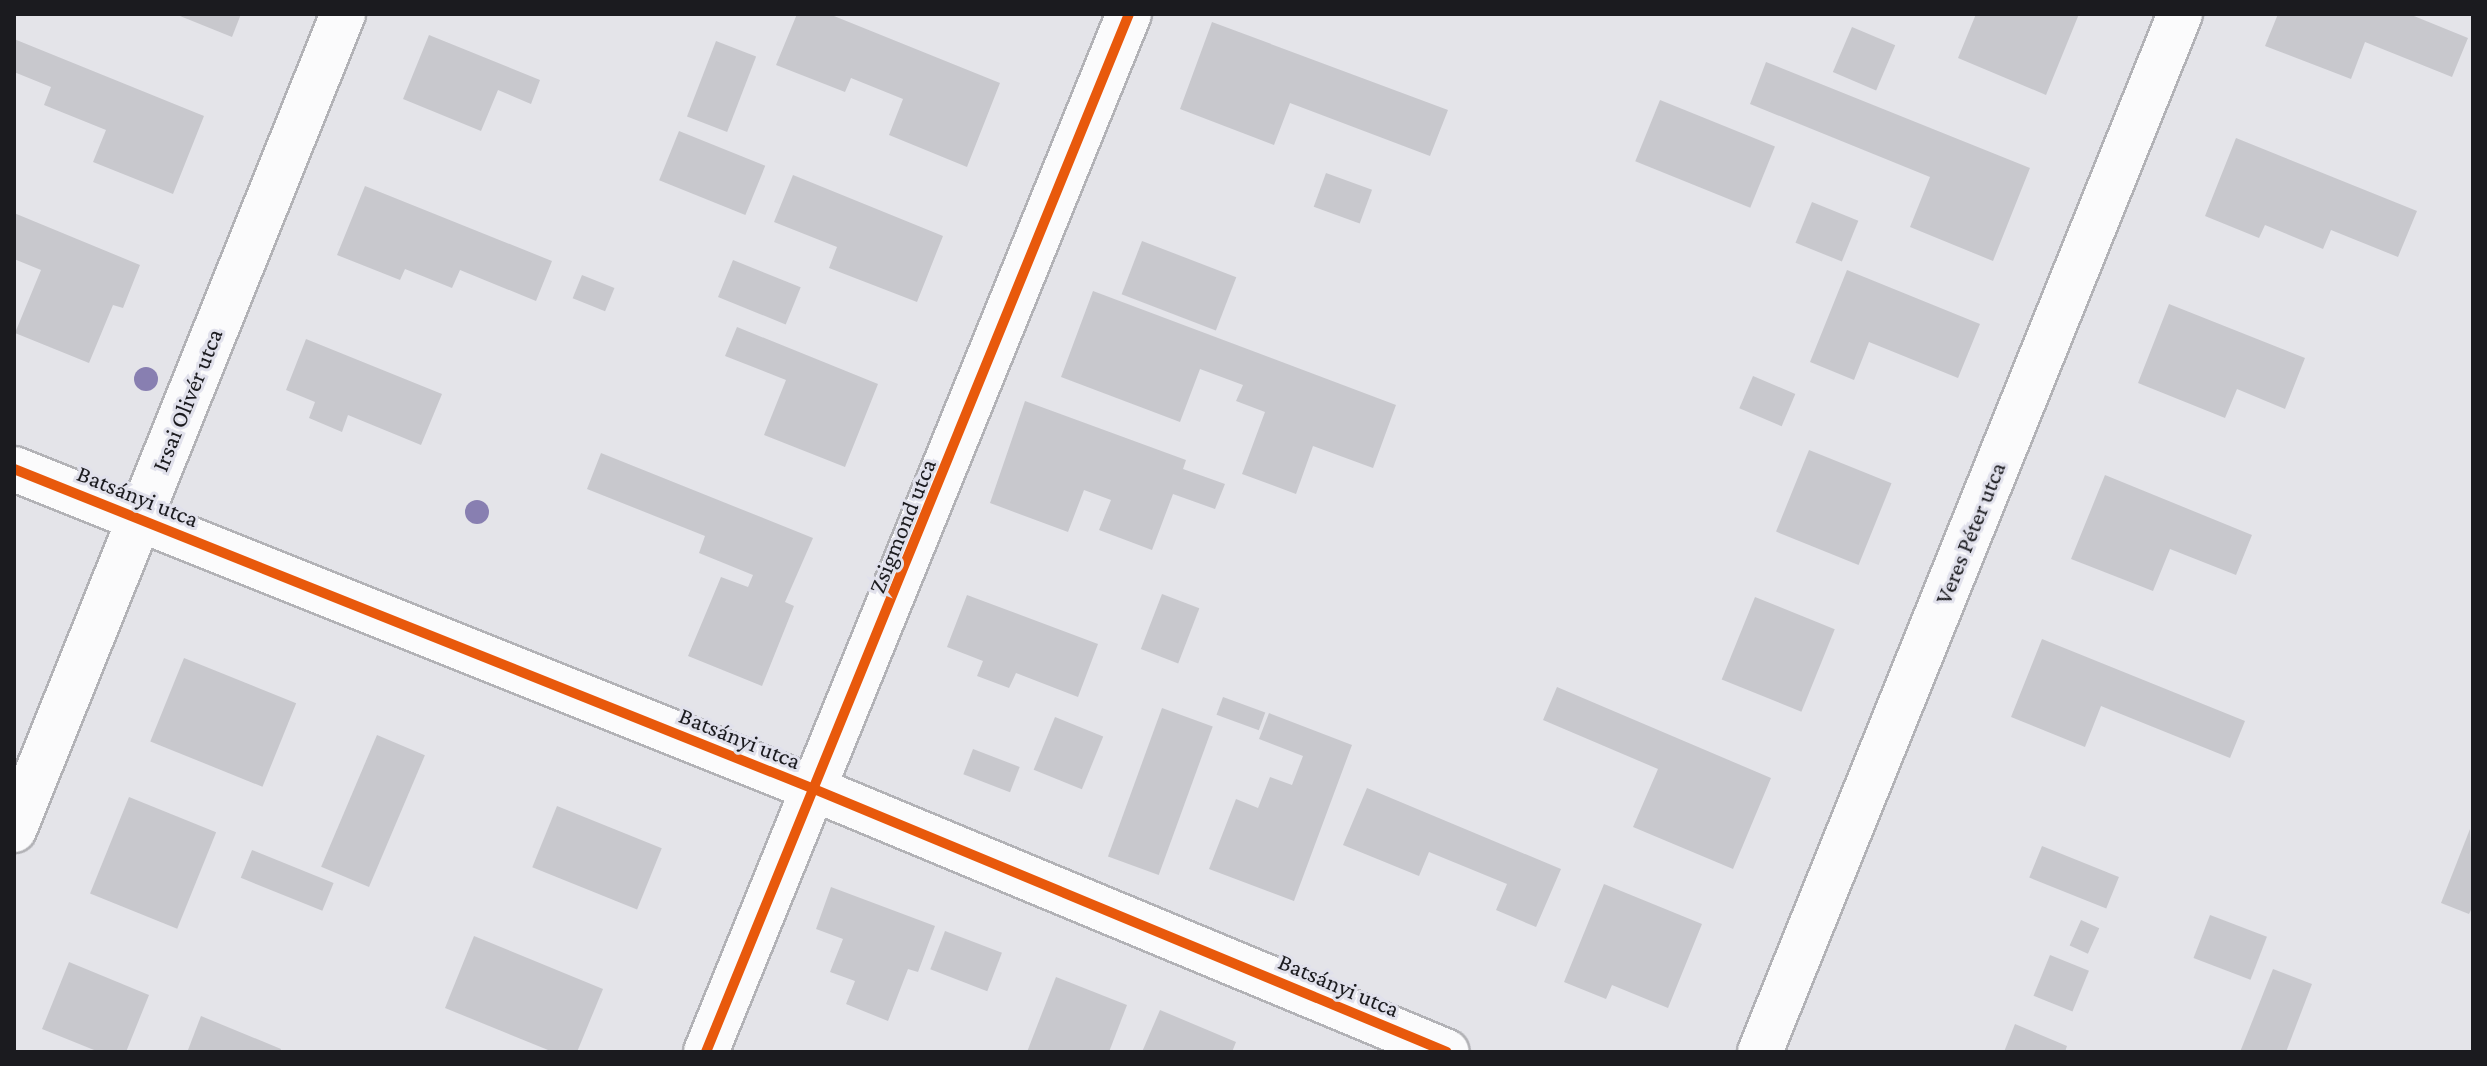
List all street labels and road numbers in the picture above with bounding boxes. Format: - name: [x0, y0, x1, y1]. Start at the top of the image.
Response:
- street label: Irsai Olivér utca: [145, 324, 229, 476]
- street label: Zsigmond utca: [862, 455, 942, 597]
- street label: Veres Péter utca: [1928, 458, 2012, 608]
- street label: Batsányi utca: [73, 459, 203, 533]
- street label: Batsányi utca: [675, 701, 805, 775]
- street label: Batsányi utca: [1274, 947, 1404, 1023]

